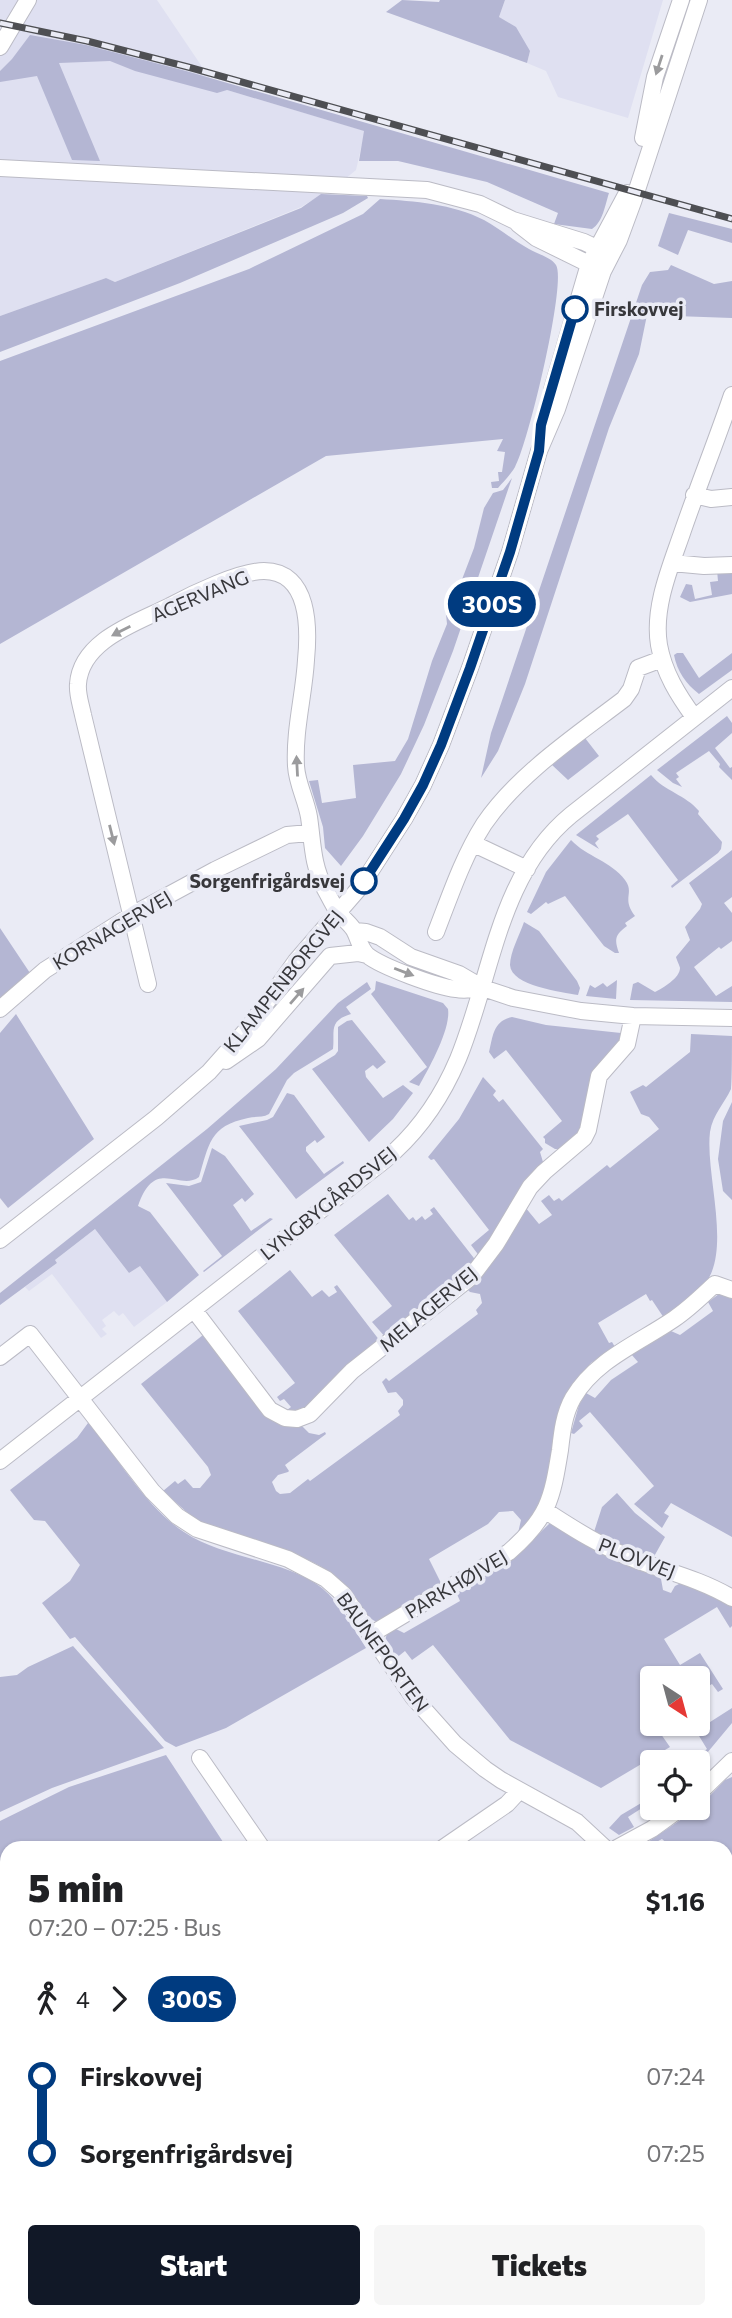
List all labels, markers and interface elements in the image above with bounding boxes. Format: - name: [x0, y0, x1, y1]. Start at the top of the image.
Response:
- one-way arrow: [653, 54, 664, 75]
- marker: Firskovvej: [562, 296, 588, 322]
- place label: Firskovvej: [594, 297, 684, 320]
- street label: AGERVANG: [148, 565, 252, 626]
- line badge: 300S: [443, 581, 541, 627]
- text: 300S: [462, 589, 522, 618]
- one-way arrow: [111, 625, 131, 637]
- one-way arrow: [291, 755, 302, 777]
- one-way arrow: [107, 824, 118, 846]
- marker: Sorgenfrigårdsvej: [351, 868, 377, 894]
- place label: Sorgenfrigårdsvej: [189, 869, 345, 892]
- street label: KORNAGERVEJ: [48, 885, 175, 974]
- street label: KLAMPENBORGVEJ: [218, 905, 347, 1056]
- one-way arrow: [394, 967, 415, 978]
- one-way arrow: [289, 987, 305, 1005]
- street label: LYNGBYGÅRDSVEJ: [255, 1140, 400, 1264]
- street label: MELAGERVEJ: [374, 1261, 481, 1356]
- street label: PLOVVEJ: [595, 1532, 679, 1583]
- street label: PARKHØJVEJ: [401, 1544, 511, 1623]
- street label: BAUNEPORTEN: [332, 1588, 434, 1716]
- north arrow: [640, 1666, 710, 1736]
- map controls: [640, 1666, 710, 1820]
- button: locate: [640, 1750, 710, 1820]
- text: 5 min: [28, 1863, 124, 1910]
- text: $1.16: [646, 1885, 705, 1916]
- text: 07:20 – 07:25 · Bus: [28, 1913, 221, 1941]
- icon: walk: [28, 1980, 66, 2018]
- icon: forward: [100, 1980, 138, 2018]
- text: 300S: [162, 1984, 222, 2013]
- text: 4: [76, 1985, 90, 2013]
- text: Firskovvej: [80, 2060, 203, 2091]
- text: 07:24: [646, 2062, 705, 2090]
- text: Sorgenfrigårdsvej: [80, 2137, 293, 2168]
- text: 07:25: [647, 2139, 705, 2167]
- button: Start: [28, 2225, 360, 2305]
- button: Tickets: [374, 2225, 705, 2305]

